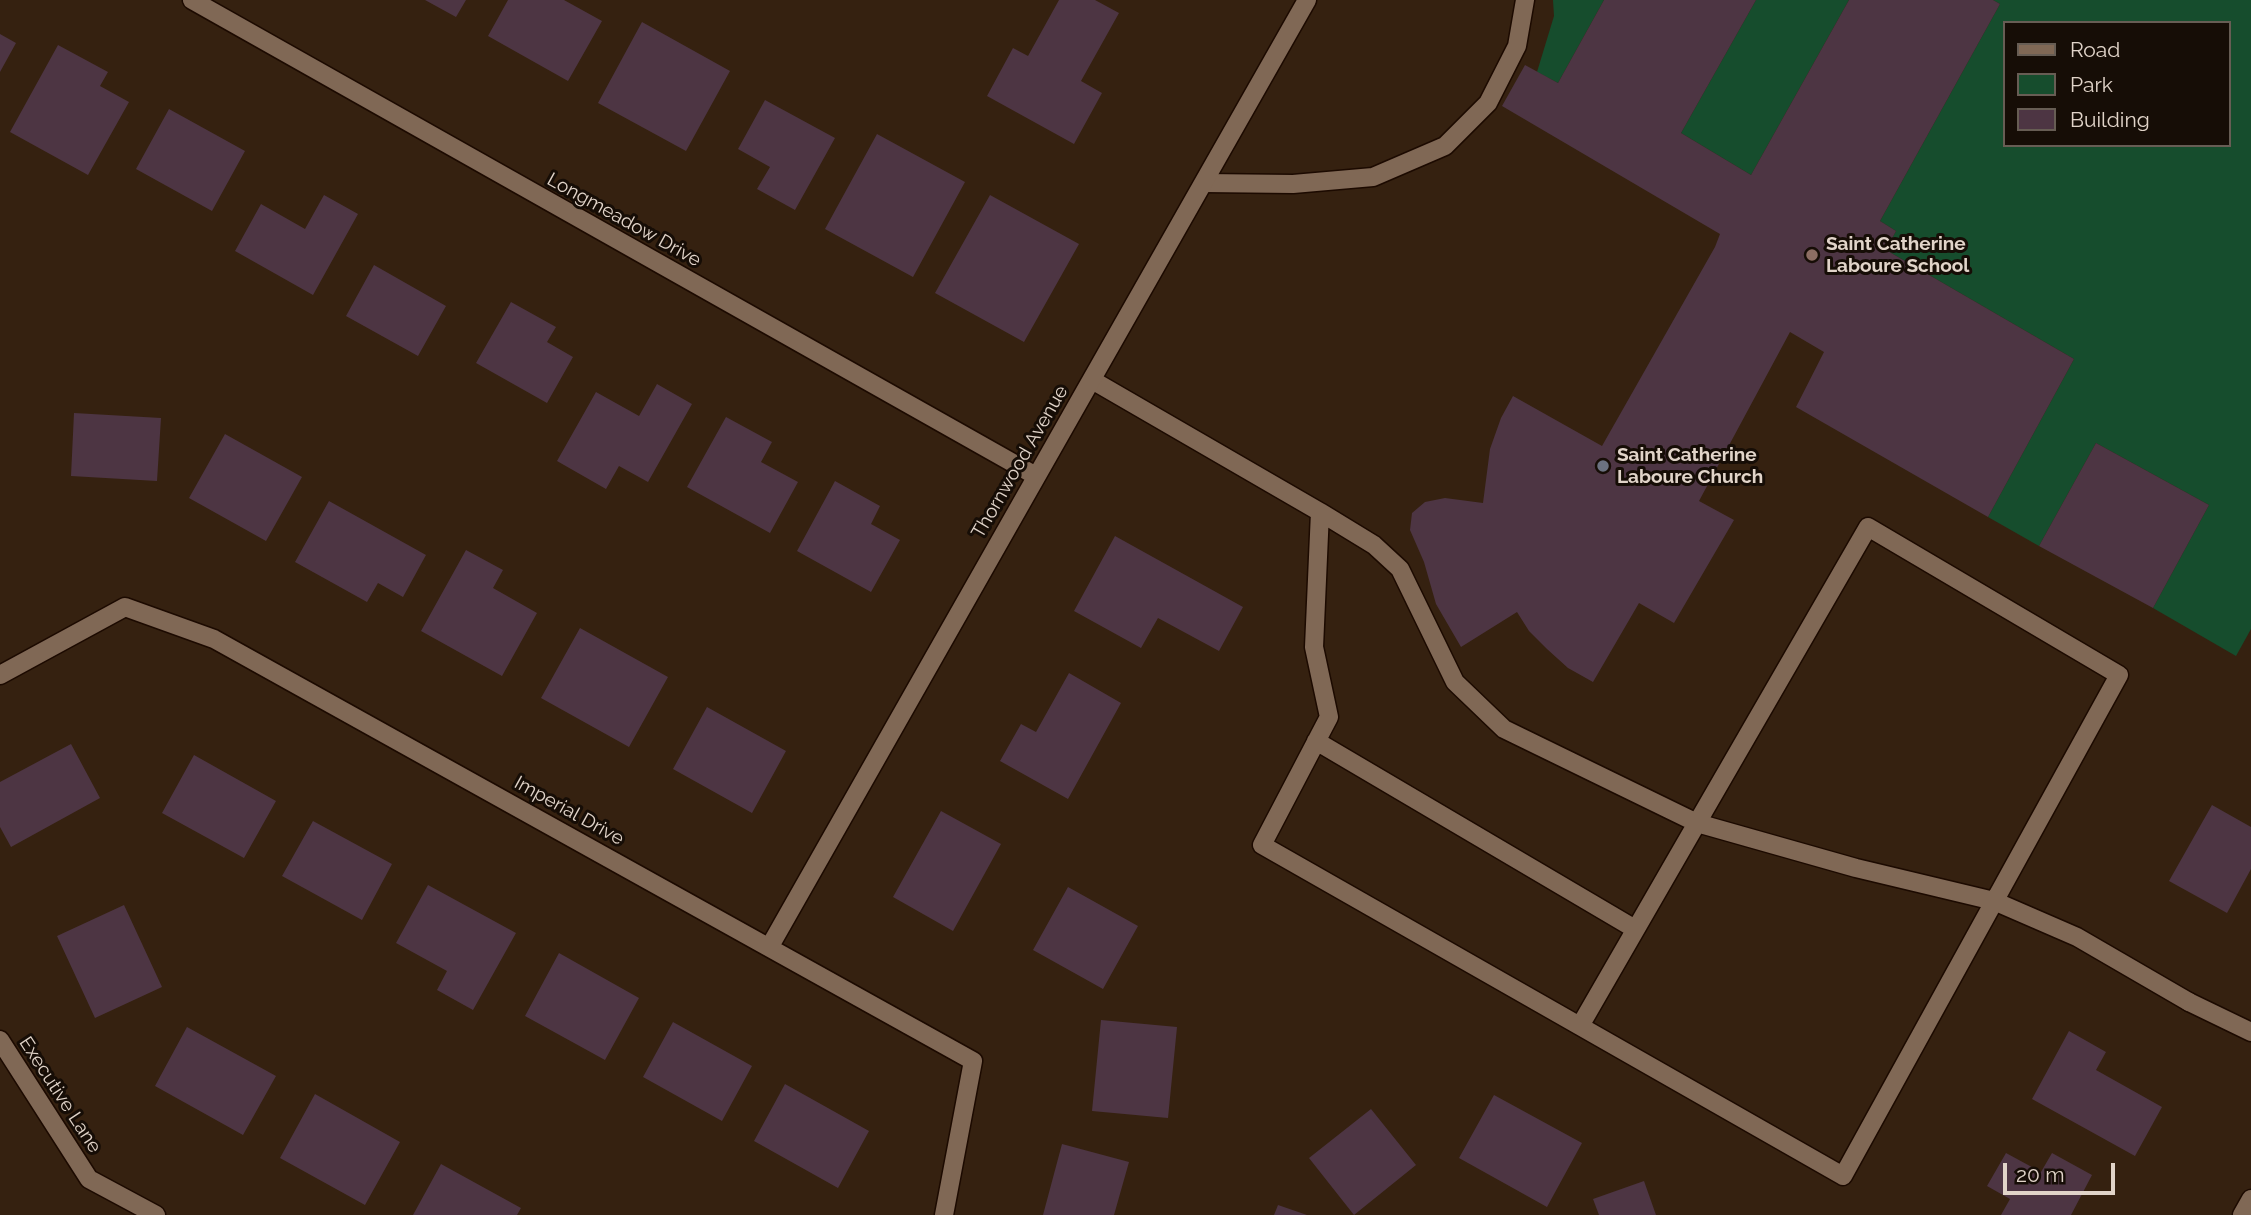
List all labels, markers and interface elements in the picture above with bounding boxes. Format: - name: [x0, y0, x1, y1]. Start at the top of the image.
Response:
- legend: [2002, 21, 2230, 147]
- text: Road: [2070, 37, 2120, 62]
- text: Park: [2070, 72, 2113, 97]
- text: Building: [2070, 107, 2150, 132]
- street label: Longmeadow Drive: [543, 168, 705, 272]
- place label: Saint Catherine Laboure School: [1826, 233, 1969, 277]
- marker: Saint Catherine Laboure School: [1804, 247, 1820, 263]
- street label: Thornwood Avenue: [967, 382, 1073, 542]
- place label: Saint Catherine Laboure Church: [1617, 444, 1763, 488]
- marker: Saint Catherine Laboure Church: [1595, 458, 1611, 474]
- street label: Imperial Drive: [510, 772, 628, 850]
- street label: Executive Lane: [14, 1033, 106, 1157]
- scale bar: [2006, 1148, 2118, 1192]
- text: 20 m: [2016, 1162, 2064, 1187]

